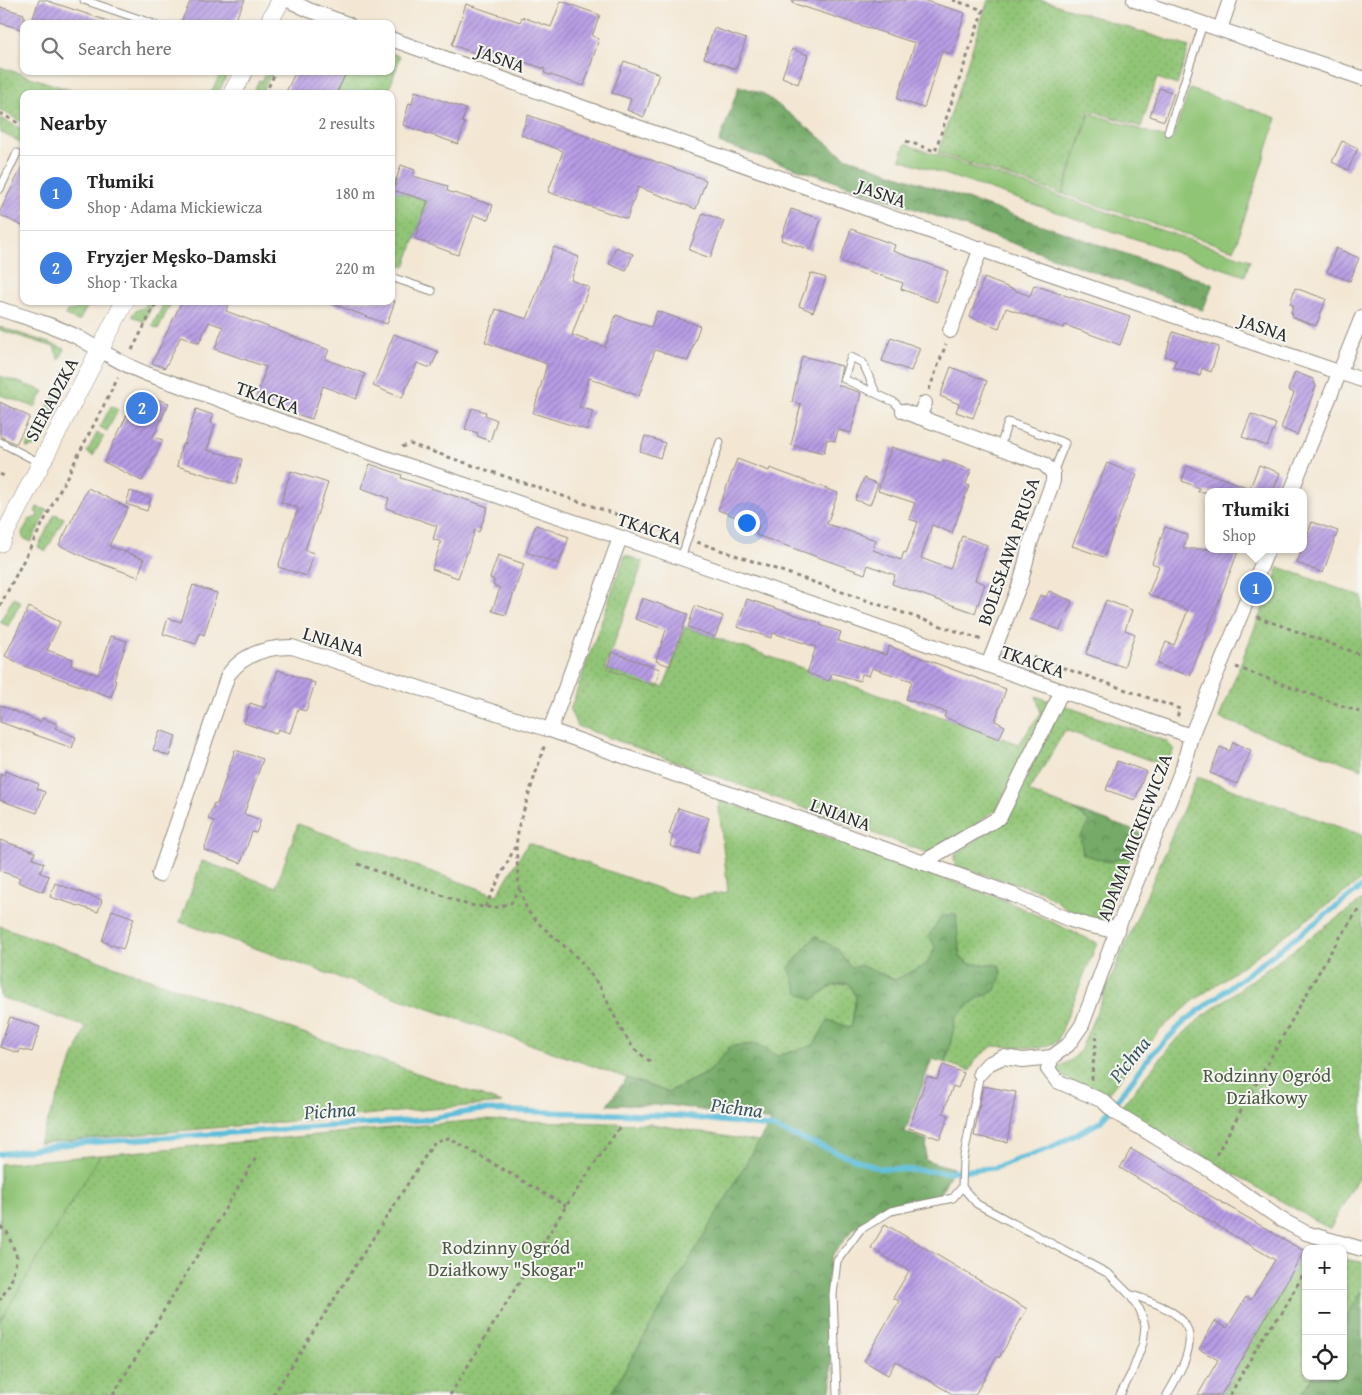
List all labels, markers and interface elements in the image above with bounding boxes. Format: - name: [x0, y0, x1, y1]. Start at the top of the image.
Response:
- search box: [20, 20, 395, 75]
- icon: search: [38, 34, 66, 62]
- text: Search here: [78, 34, 172, 62]
- street label: JASNA: [470, 35, 530, 80]
- text: Nearby: [40, 107, 107, 138]
- text: 2 results: [318, 111, 375, 135]
- text: Tłumiki: [87, 167, 154, 195]
- street label: JASNA: [851, 170, 911, 215]
- text: 1: [52, 181, 60, 205]
- text: 180 m: [335, 181, 375, 205]
- text: Shop · Adama Mickiewicza: [87, 195, 262, 219]
- text: Fryzjer Męsko-Damski: [87, 242, 277, 270]
- text: 2: [52, 256, 60, 280]
- text: 220 m: [335, 256, 375, 280]
- text: Shop · Tkacka: [87, 270, 178, 294]
- street label: JASNA: [1234, 305, 1293, 349]
- street label: SIERADZKA: [17, 352, 85, 446]
- street label: TKACKA: [232, 373, 304, 421]
- pin: 2: [126, 389, 158, 427]
- street label: BOLESŁAWA PRUSA: [970, 473, 1047, 629]
- popup: [1205, 488, 1307, 553]
- text: Tłumiki: [1222, 495, 1290, 523]
- street label: TKACKA: [614, 504, 686, 552]
- your location: [734, 510, 760, 536]
- text: Shop: [1222, 523, 1256, 547]
- pin: 1: [1240, 569, 1272, 607]
- street label: LNIANA: [300, 618, 369, 664]
- street label: TKACKA: [997, 637, 1069, 685]
- street label: ADAMA MICKIEWICZA: [1089, 749, 1179, 925]
- street label: LNIANA: [807, 790, 876, 838]
- water label: Pichna: [1101, 1029, 1157, 1089]
- park label: Rodzinny Ogród Działkowy: [1203, 1061, 1332, 1111]
- water label: Pichna: [708, 1089, 765, 1125]
- water label: Pichna: [302, 1094, 358, 1126]
- park label: Rodzinny Ogród Działkowy "Skogar": [428, 1233, 584, 1283]
- map controls: [1302, 1245, 1347, 1380]
- button: +: [1302, 1245, 1347, 1290]
- button: −: [1302, 1290, 1347, 1335]
- button: locate: [1302, 1335, 1347, 1380]

